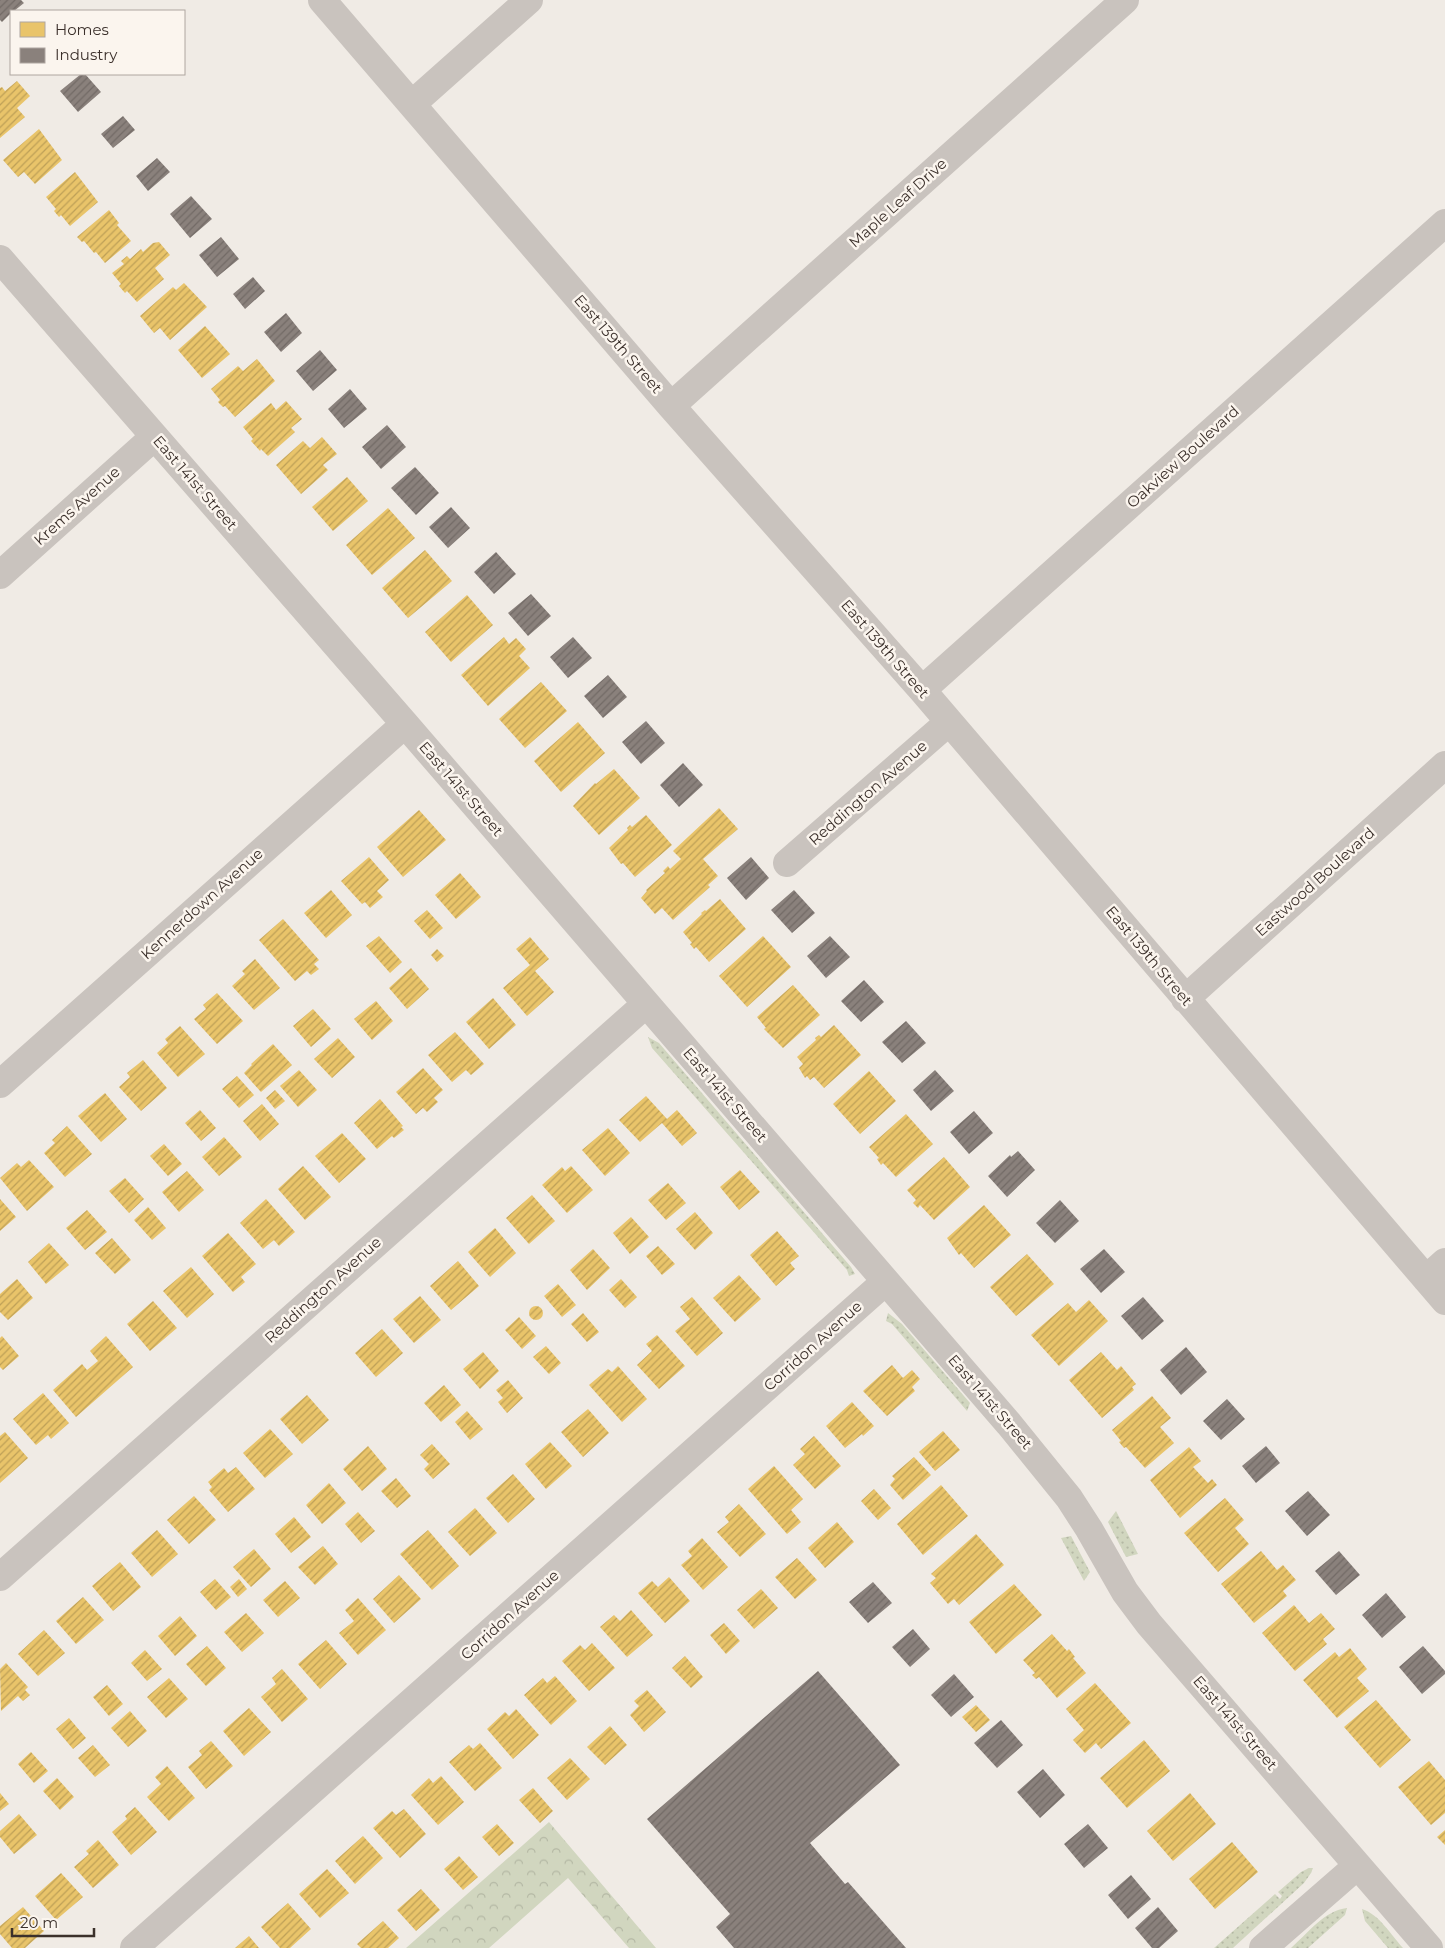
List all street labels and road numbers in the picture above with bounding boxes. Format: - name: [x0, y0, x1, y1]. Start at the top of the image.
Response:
- street label: Maple Leaf Drive: [845, 154, 951, 252]
- street label: East 139th Street: [570, 290, 666, 397]
- street label: Oakview Boulevard: [1123, 401, 1243, 512]
- street label: East 141st Street: [149, 431, 242, 534]
- street label: Krems Avenue: [30, 462, 124, 549]
- street label: East 139th Street: [837, 595, 933, 702]
- street label: Reddington Avenue: [805, 736, 931, 849]
- street label: East 141st Street: [415, 737, 508, 840]
- street label: Eastwood Boulevard: [1251, 823, 1378, 940]
- street label: Kennerdown Avenue: [137, 844, 267, 963]
- street label: East 139th Street: [1102, 902, 1197, 1010]
- street label: East 141st Street: [679, 1043, 772, 1146]
- street label: Reddington Avenue: [260, 1232, 385, 1347]
- street label: Corridon Avenue: [760, 1296, 866, 1395]
- street label: East 141st Street: [944, 1350, 1037, 1453]
- street label: Corridon Avenue: [457, 1565, 563, 1664]
- street label: East 141st Street: [1189, 1671, 1282, 1774]

